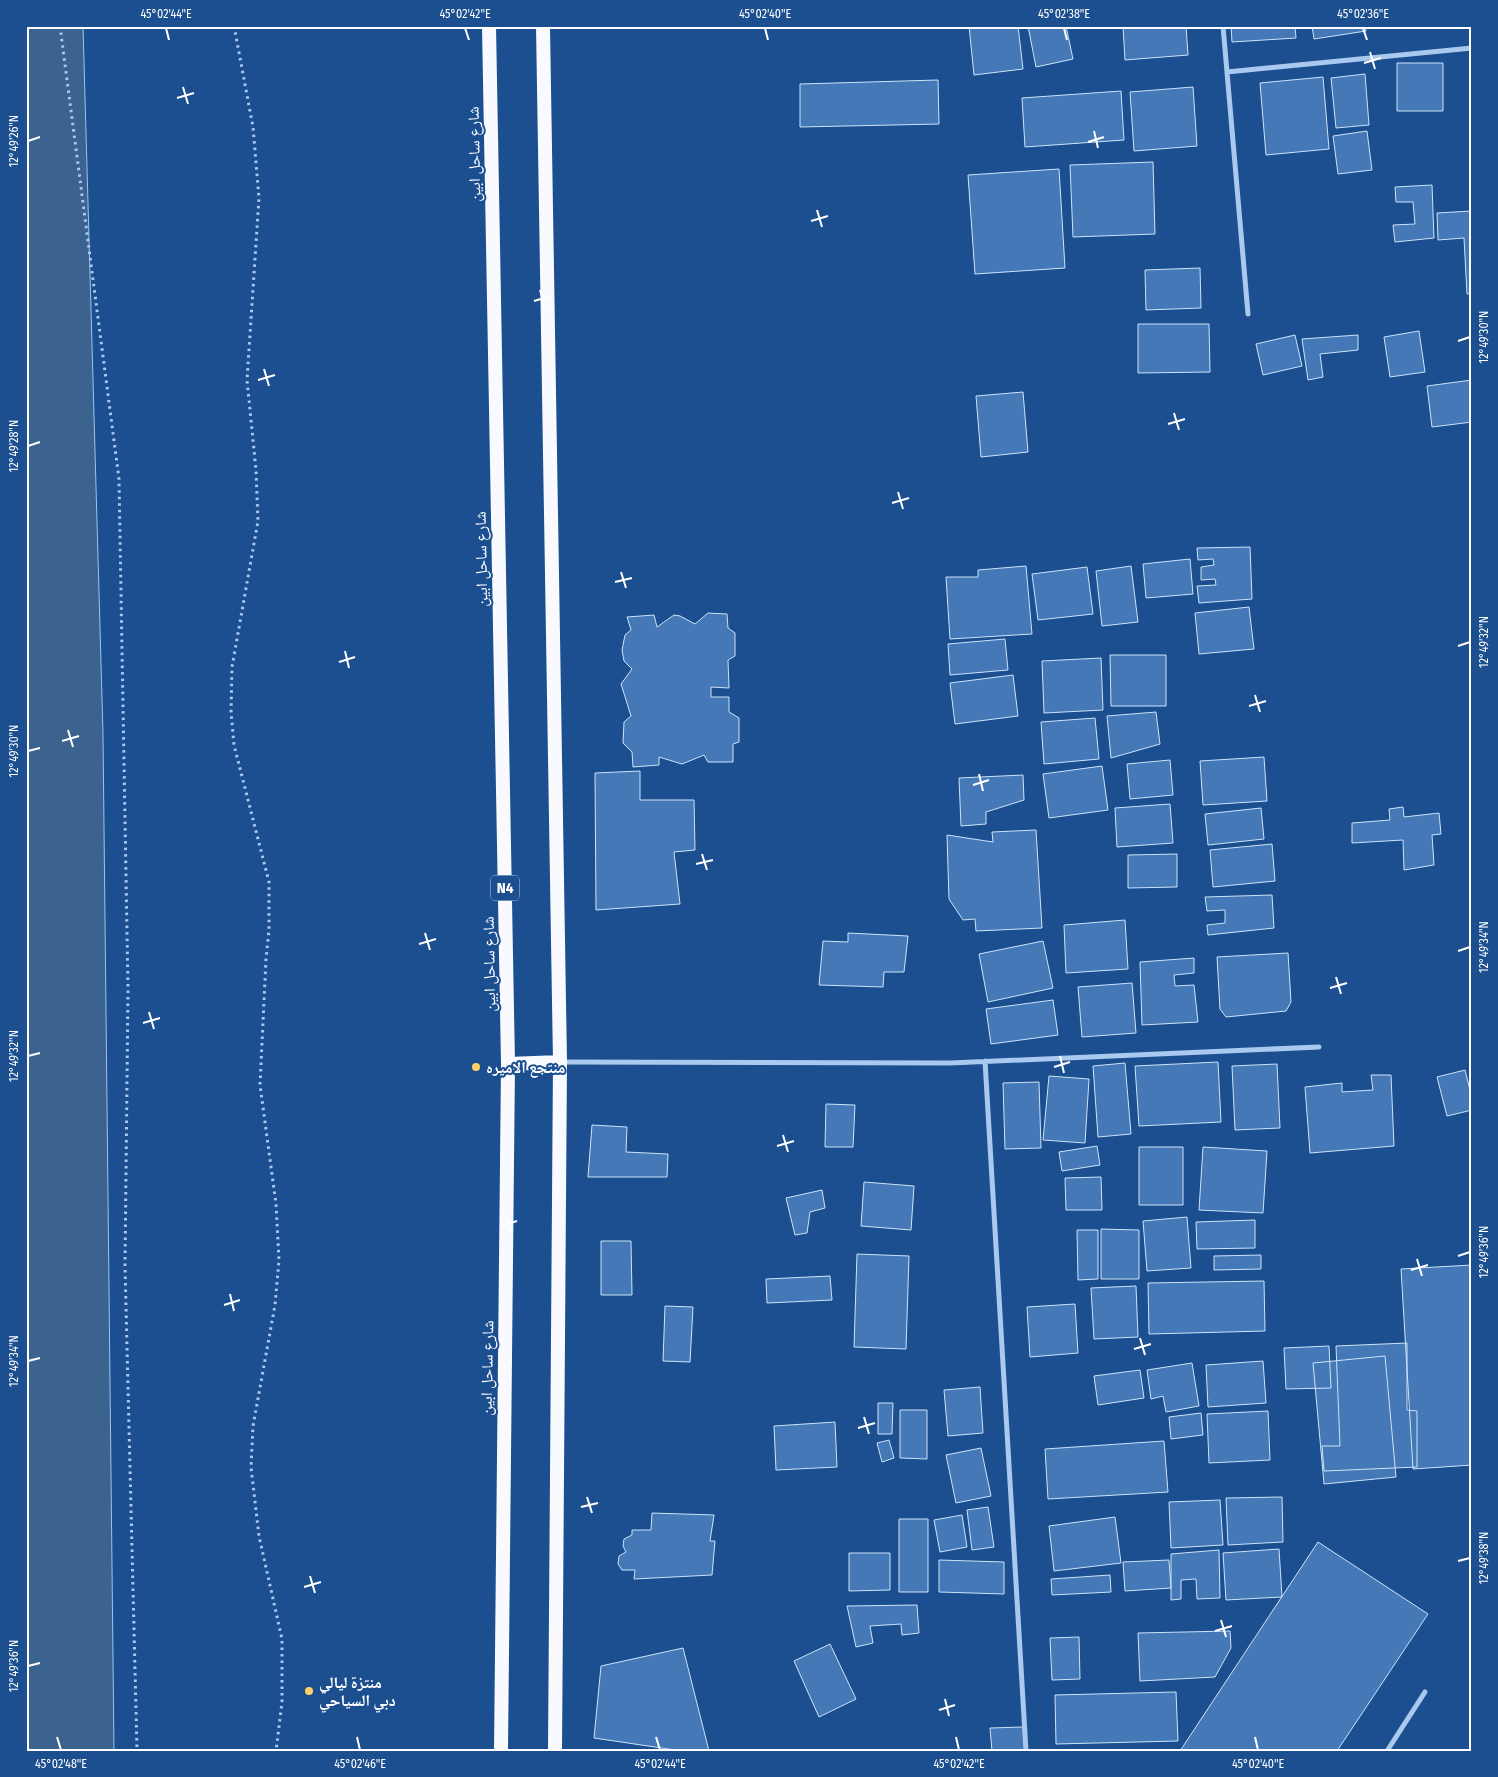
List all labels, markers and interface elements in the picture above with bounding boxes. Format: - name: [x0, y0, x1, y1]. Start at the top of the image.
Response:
- text: 45°02'44"E: [140, 7, 192, 21]
- text: 45°02'42"E: [439, 7, 491, 21]
- text: 45°02'40"E: [739, 7, 791, 21]
- text: 45°02'38"E: [1038, 7, 1090, 21]
- text: 45°02'36"E: [1337, 7, 1389, 21]
- street label: شارع ساحل ابين: [464, 106, 485, 202]
- text: 12°49'26"N: [7, 115, 21, 167]
- text: 12°49'30"N: [1477, 311, 1491, 363]
- text: 12°49'28"N: [7, 420, 21, 472]
- street label: شارع ساحل ابين: [471, 511, 492, 607]
- text: 12°49'32"N: [1477, 616, 1491, 668]
- text: 12°49'30"N: [7, 725, 21, 777]
- road number: N4: [491, 876, 519, 900]
- street label: شارع ساحل ابين: [479, 916, 500, 1012]
- text: 12°49'34"N: [1477, 921, 1491, 973]
- text: 12°49'32"N: [7, 1030, 21, 1082]
- place label: منتجع الاميره: [486, 1058, 565, 1078]
- marker: منتجع الاميره: [470, 1061, 482, 1073]
- text: 12°49'36"N: [1477, 1226, 1491, 1278]
- street label: شارع ساحل ابين: [477, 1320, 498, 1416]
- text: 12°49'34"N: [7, 1335, 21, 1387]
- text: 12°49'38"N: [1477, 1532, 1491, 1584]
- text: 12°49'36"N: [7, 1640, 21, 1692]
- place label: منتزة ليالي دبي السياحي: [319, 1673, 396, 1712]
- marker: منتزة ليالي دبي السياحي: [303, 1685, 315, 1697]
- text: 45°02'48"E: [35, 1757, 87, 1771]
- text: 45°02'46"E: [334, 1757, 386, 1771]
- text: 45°02'44"E: [634, 1757, 686, 1771]
- text: 45°02'42"E: [933, 1757, 985, 1771]
- text: 45°02'40"E: [1232, 1757, 1284, 1771]

